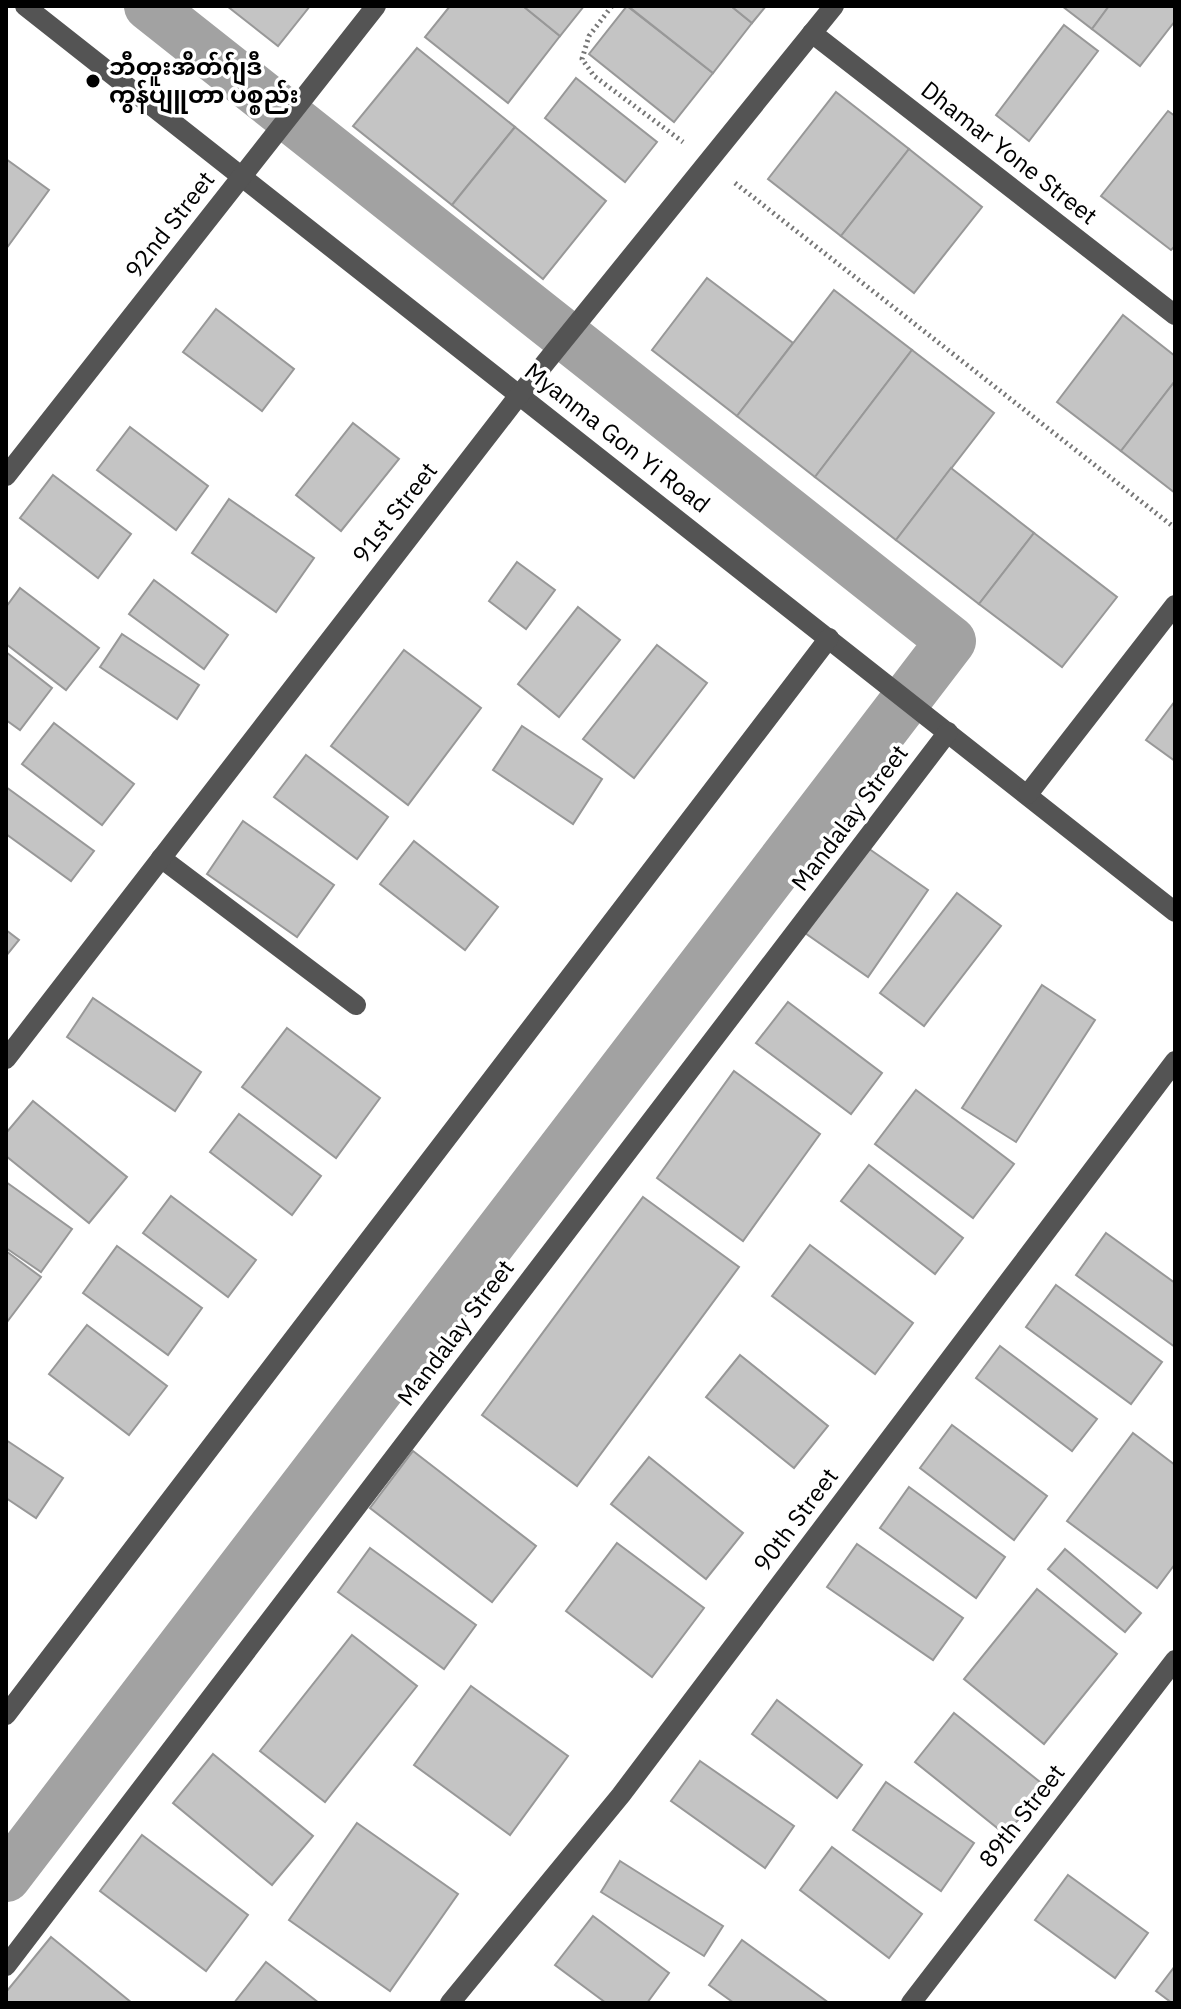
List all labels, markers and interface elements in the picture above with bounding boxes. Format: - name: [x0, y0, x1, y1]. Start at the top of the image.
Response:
- place label: ဘီတူးအိတ်ဂ်ျဒီ ကွန်ပျူတာ ပစ္စည်း: [109, 50, 299, 115]
- marker: ဘီတူးအိတ်ဂ်ျဒီ ကွန်ပျူတာ ပစ္စည်း: [84, 72, 102, 90]
- street label: Dhamar Yone Street: [915, 73, 1104, 231]
- street label: 92nd Street: [117, 164, 221, 285]
- street label: Myanma Gon Yi Road: [518, 355, 717, 520]
- street label: 91st Street: [345, 455, 444, 570]
- street label: Mandalay Street: [784, 738, 915, 897]
- street label: Mandalay Street: [390, 1253, 521, 1412]
- street label: 90th Street: [746, 1461, 845, 1578]
- street label: 89th Street: [971, 1757, 1071, 1873]

